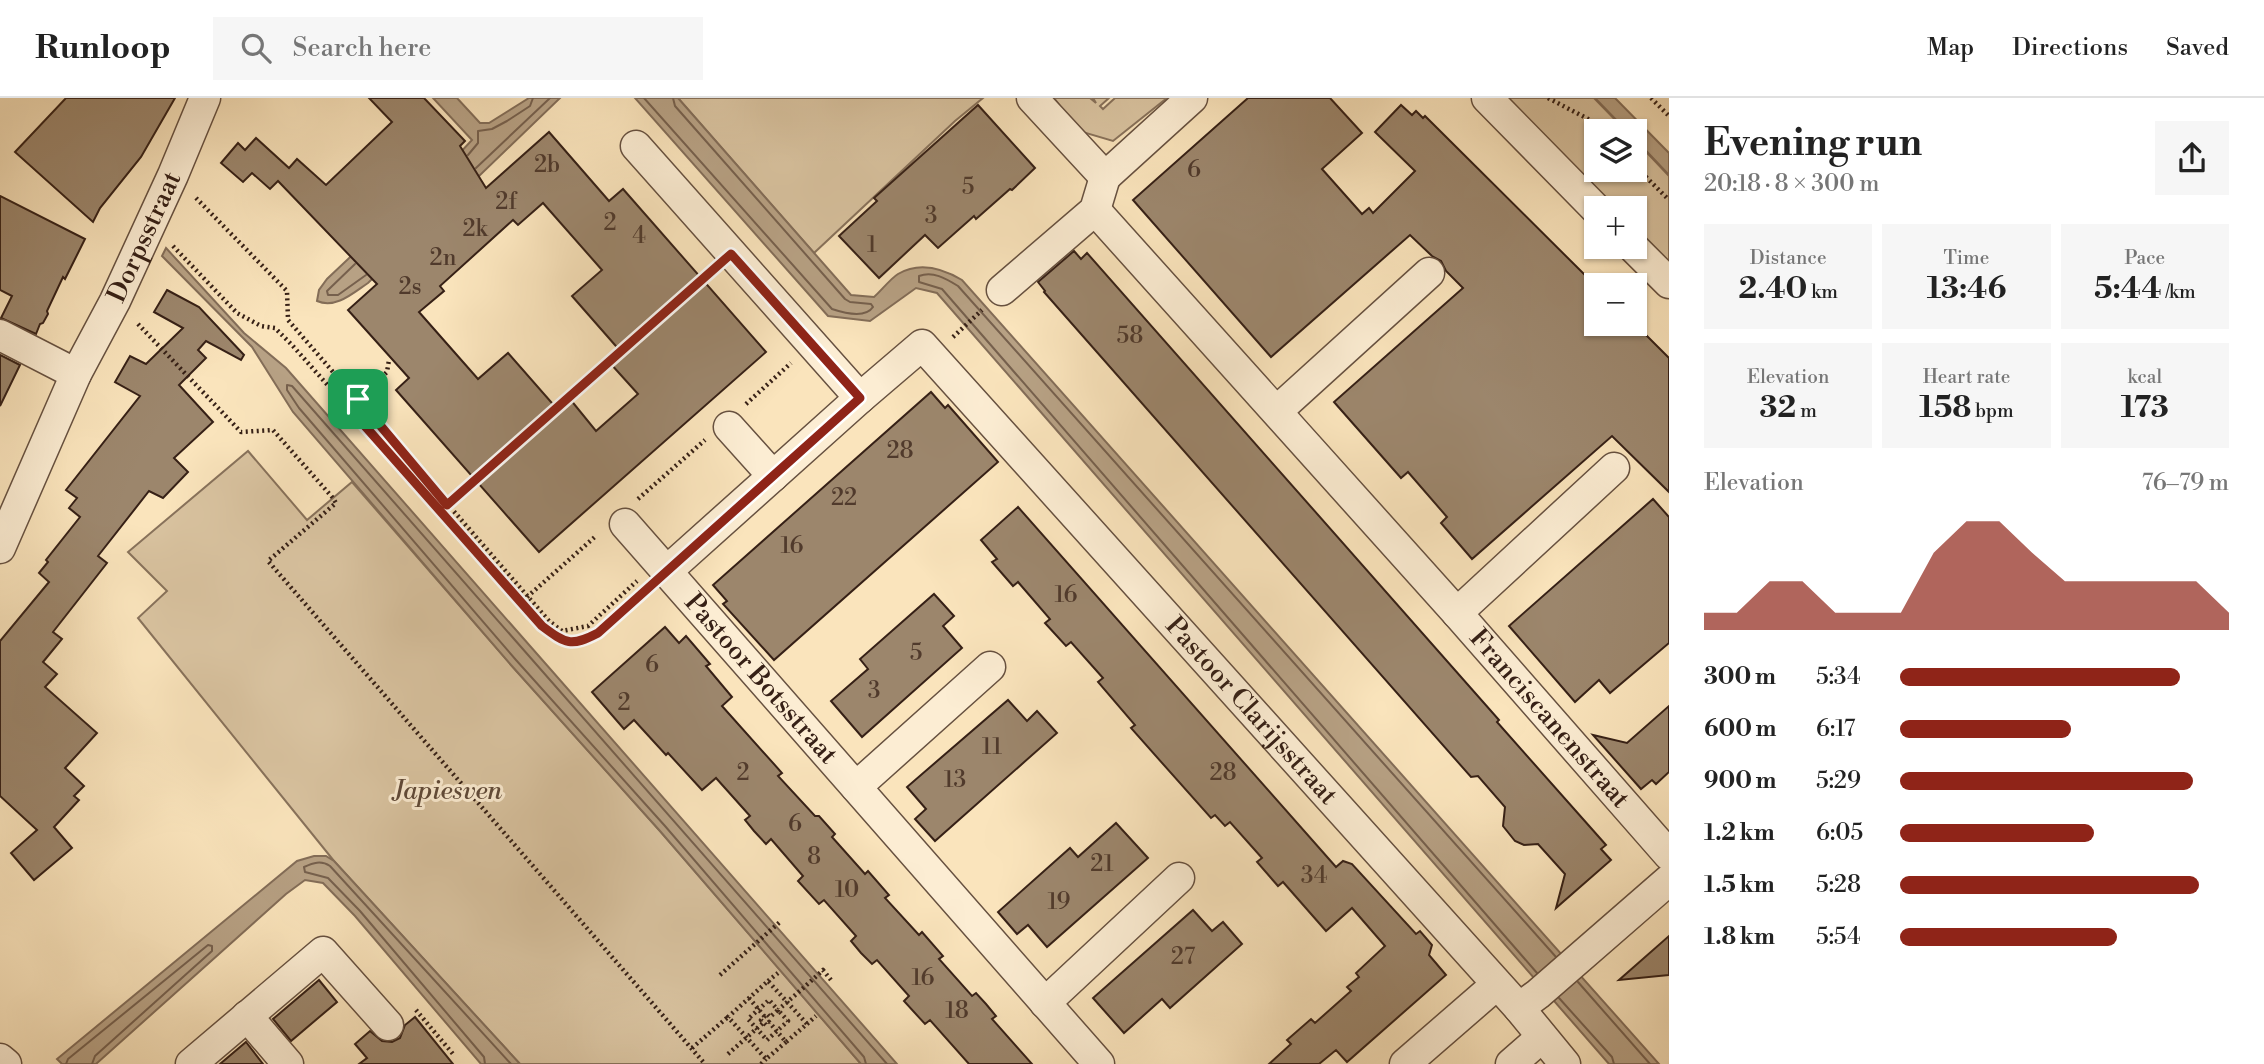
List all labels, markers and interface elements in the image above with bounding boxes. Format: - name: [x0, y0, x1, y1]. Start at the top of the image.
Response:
- search box: [213, 17, 703, 80]
- text: Runloop: [35, 28, 171, 69]
- icon: search: [237, 29, 275, 67]
- text: Search here: [293, 32, 431, 64]
- text: Map: [1927, 33, 1974, 63]
- text: Directions: [2012, 33, 2128, 63]
- text: Saved: [2166, 33, 2229, 63]
- map controls: [1584, 119, 1647, 336]
- button: layers: [1584, 119, 1647, 182]
- text: Evening run: [1704, 120, 1922, 167]
- button: share: [2155, 121, 2229, 195]
- house number: 2b: [534, 151, 560, 179]
- house number: 6: [1187, 156, 1201, 184]
- street label: Dorpsstraat: [100, 166, 188, 308]
- text: 20:18 · 8 × 300 m: [1704, 170, 1879, 198]
- house number: 5: [962, 173, 974, 201]
- house number: 2f: [495, 188, 518, 216]
- button: +: [1584, 196, 1647, 259]
- house number: 3: [925, 202, 937, 230]
- house number: 2: [603, 209, 617, 237]
- house number: 2k: [462, 215, 489, 243]
- house number: 4: [632, 222, 646, 250]
- house number: 1: [867, 231, 877, 259]
- house number: 2n: [430, 244, 457, 272]
- text: Distance: [1750, 246, 1827, 270]
- text: Time: [1944, 246, 1989, 270]
- text: Pace: [2124, 246, 2165, 270]
- text: 2.40: [1738, 270, 1807, 308]
- text: 13:46: [1927, 270, 2006, 308]
- text: 5:44: [2094, 270, 2162, 308]
- house number: 2s: [398, 273, 422, 301]
- button: −: [1584, 273, 1647, 336]
- text: km: [1807, 280, 1838, 304]
- text: /km: [2162, 280, 2196, 304]
- house number: 58: [1117, 322, 1143, 350]
- text: Elevation: [1747, 365, 1829, 389]
- text: Heart rate: [1923, 365, 2010, 389]
- text: kcal: [2128, 365, 2162, 389]
- pin: [328, 369, 388, 429]
- icon: arrive: [339, 380, 377, 418]
- text: 32: [1759, 389, 1796, 427]
- text: 158: [1919, 389, 1971, 427]
- text: 173: [2121, 389, 2169, 427]
- text: m: [1796, 399, 1817, 423]
- text: bpm: [1971, 399, 2014, 423]
- house number: 28: [886, 437, 914, 465]
- text: Elevation: [1704, 469, 1804, 497]
- text: 76–79 m: [2142, 469, 2229, 497]
- house number: 22: [831, 484, 857, 512]
- house number: 16: [780, 532, 804, 560]
- house number: 16: [1054, 581, 1078, 609]
- street label: Pastoor Botsstraat: [677, 587, 844, 771]
- street label: Pastoor Clarijsstraat: [1159, 610, 1344, 811]
- street label: Franciscanenstraat: [1462, 622, 1636, 815]
- house number: 5: [910, 639, 922, 667]
- house number: 6: [645, 651, 659, 679]
- text: 300 m: [1704, 663, 1776, 691]
- text: 5:34: [1816, 663, 1861, 691]
- house number: 3: [868, 677, 880, 705]
- house number: 2: [617, 689, 631, 717]
- text: 600 m: [1704, 715, 1777, 743]
- text: 6:17: [1816, 715, 1855, 743]
- house number: 11: [982, 733, 1002, 761]
- house number: 2: [736, 759, 750, 787]
- house number: 28: [1209, 759, 1237, 787]
- house number: 13: [944, 766, 966, 794]
- text: 900 m: [1704, 767, 1777, 795]
- text: 5:29: [1816, 767, 1861, 795]
- park label: Japiesven: [391, 775, 503, 807]
- house number: 6: [788, 810, 802, 838]
- text: 1.2 km: [1704, 819, 1775, 847]
- text: 6:05: [1816, 819, 1863, 847]
- house number: 8: [807, 843, 821, 871]
- house number: 21: [1090, 850, 1114, 878]
- house number: 34: [1301, 862, 1327, 890]
- text: 1.5 km: [1704, 871, 1775, 899]
- text: 5:28: [1816, 871, 1861, 899]
- house number: 10: [835, 876, 859, 904]
- house number: 19: [1047, 888, 1071, 916]
- text: 1.8 km: [1704, 923, 1775, 951]
- text: 5:54: [1816, 923, 1861, 951]
- house number: 27: [1171, 943, 1196, 971]
- house number: 16: [911, 964, 935, 992]
- house number: 18: [945, 997, 969, 1025]

